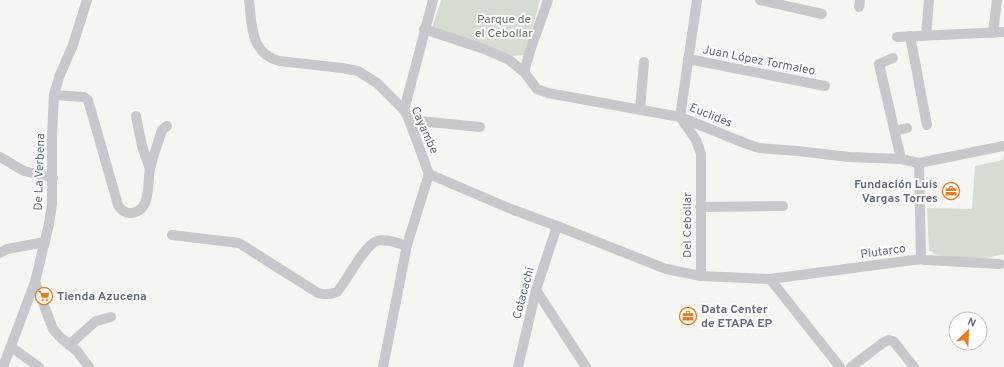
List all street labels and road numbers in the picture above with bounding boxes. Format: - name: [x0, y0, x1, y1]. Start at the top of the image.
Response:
- street label: Juan López Tormaleo: [701, 42, 817, 80]
- street label: Euclides: [687, 100, 734, 132]
- street label: Cayambe: [407, 104, 442, 157]
- street label: De La Verbena: [31, 133, 49, 211]
- street label: Del Cebollar: [680, 192, 696, 258]
- street label: Plutarco: [859, 241, 907, 263]
- street label: Cotacachi: [509, 265, 539, 321]

